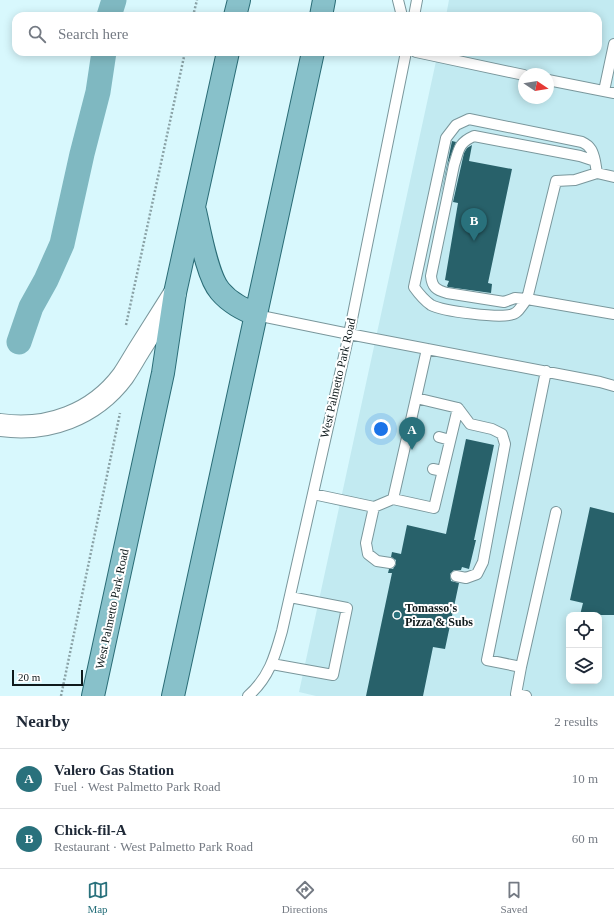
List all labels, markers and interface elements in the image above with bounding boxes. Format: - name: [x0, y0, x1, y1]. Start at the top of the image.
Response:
- search box: [12, 12, 602, 56]
- icon: search: [26, 23, 48, 45]
- text: Search here: [58, 26, 128, 42]
- north arrow: [518, 68, 554, 104]
- pin: B: [461, 208, 487, 241]
- street label: West Palmetto Park Road: [317, 317, 359, 439]
- pin: A: [399, 417, 425, 450]
- your location: [371, 419, 391, 439]
- street label: West Palmetto Park Road: [92, 548, 132, 670]
- place label: Tomasso's Pizza & Subs: [405, 601, 473, 629]
- marker: Tomasso's Pizza & Subs: [392, 610, 402, 620]
- map controls: [566, 612, 602, 684]
- button: locate: [566, 612, 602, 648]
- button: layers: [566, 648, 602, 684]
- scale bar: [12, 668, 83, 687]
- text: 20 m: [18, 671, 40, 683]
- text: Nearby: [16, 712, 70, 731]
- text: 2 results: [554, 714, 598, 729]
- text: Valero Gas Station: [54, 762, 174, 778]
- text: A: [24, 771, 34, 786]
- text: 10 m: [572, 771, 598, 786]
- text: Fuel · West Palmetto Park Road: [54, 779, 221, 794]
- text: Chick-fil-A: [54, 822, 127, 838]
- text: B: [25, 831, 33, 846]
- text: 60 m: [572, 831, 598, 846]
- text: Restaurant · West Palmetto Park Road: [54, 839, 253, 854]
- tab: Map: [87, 879, 109, 915]
- tab: Directions: [282, 879, 327, 915]
- tab: Saved: [501, 879, 527, 915]

